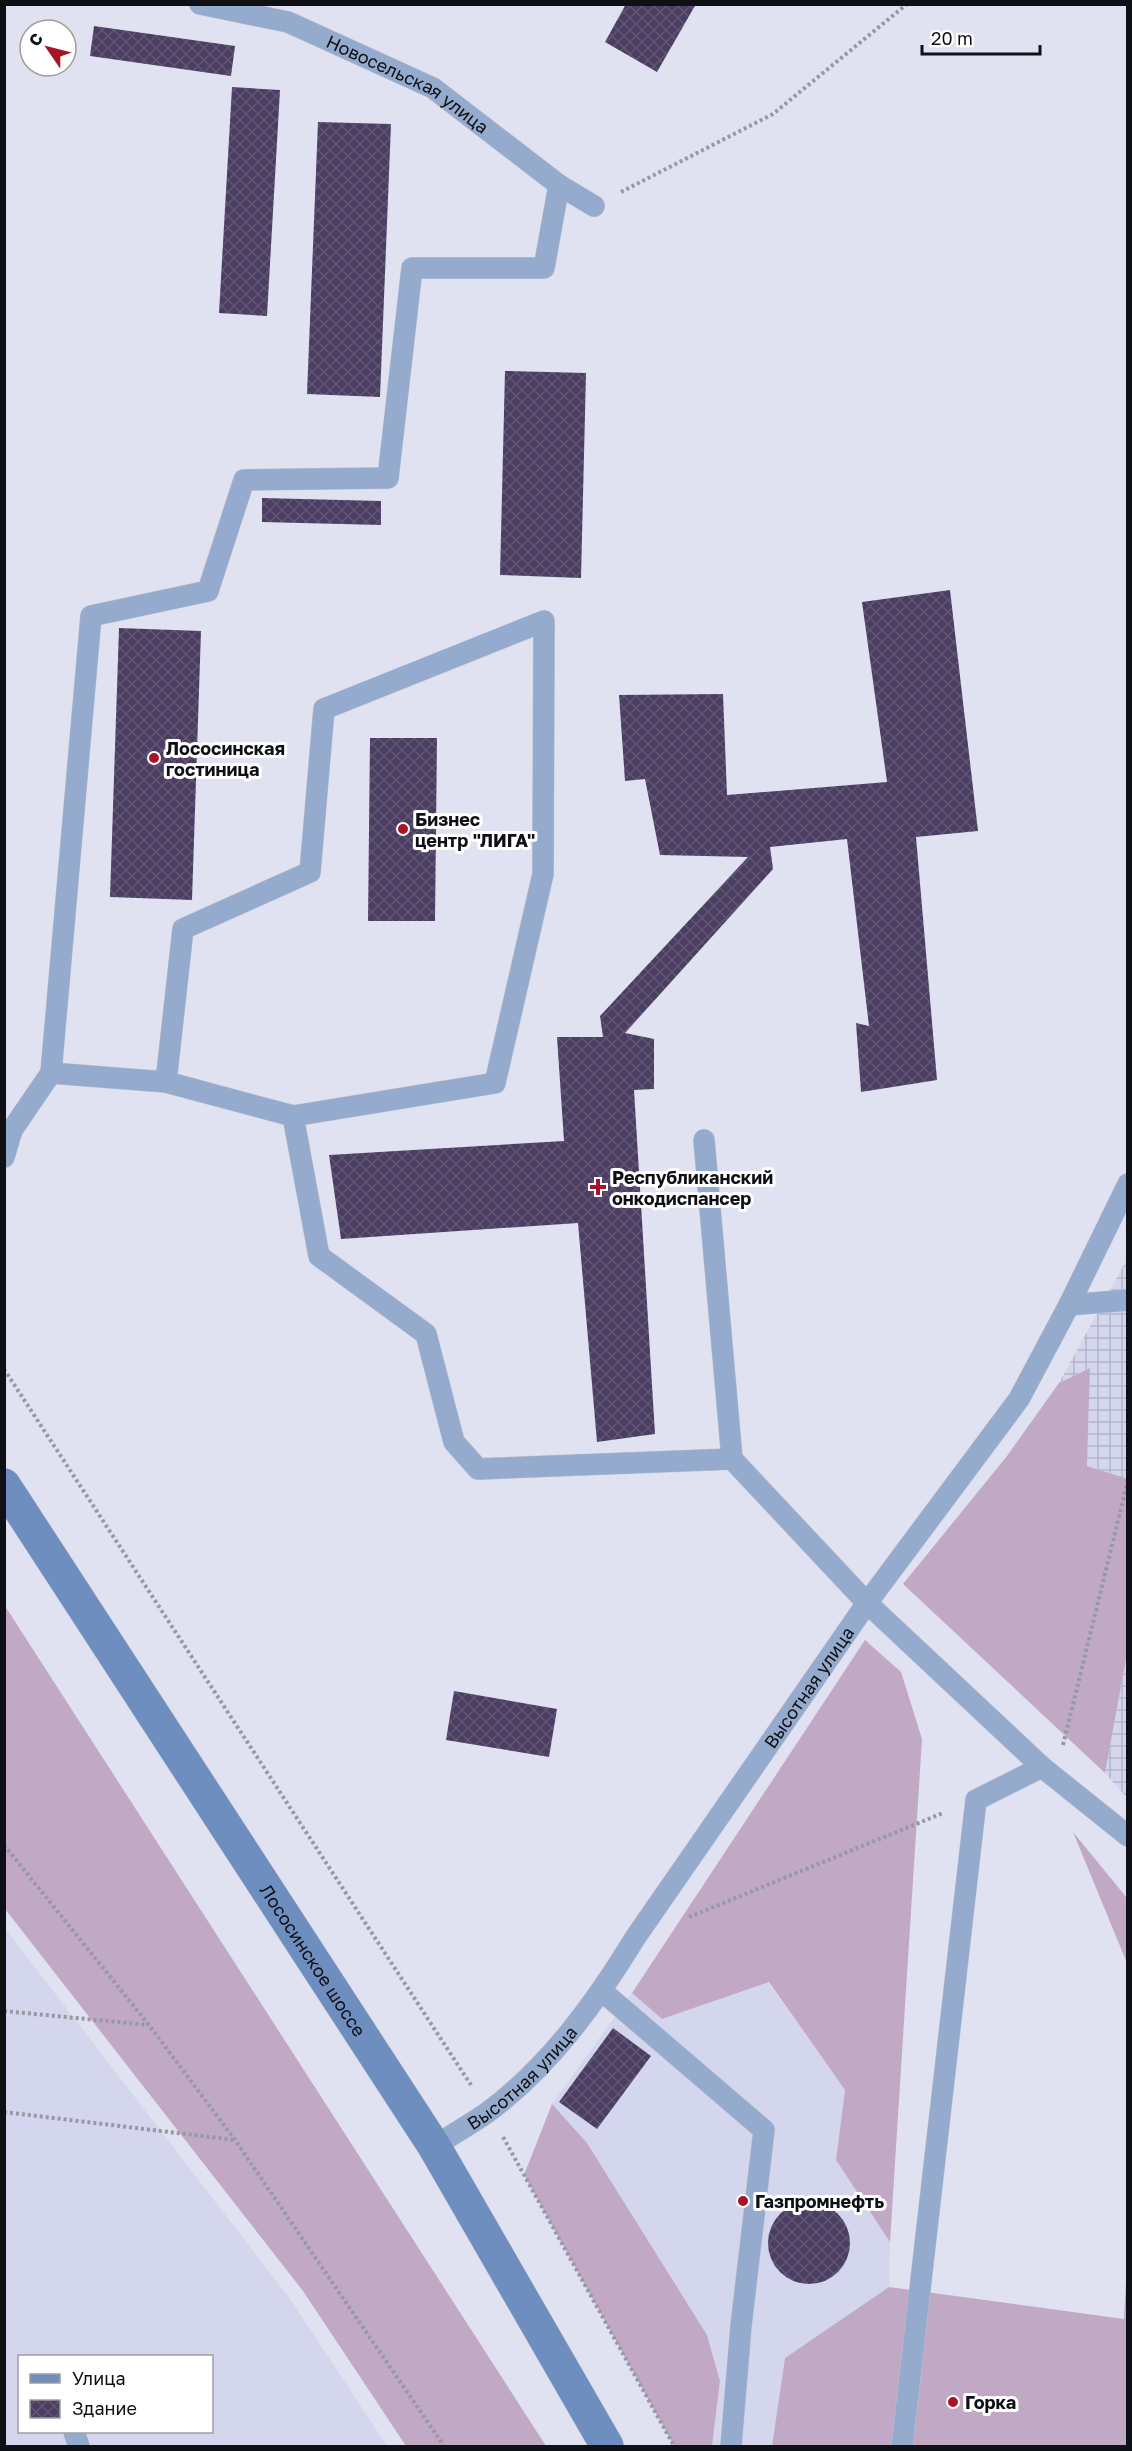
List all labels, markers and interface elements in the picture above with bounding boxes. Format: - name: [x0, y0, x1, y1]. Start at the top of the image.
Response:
- north arrow: [18, 18, 78, 78]
- scale bar: [922, 18, 1040, 56]
- text: 20 m: [931, 27, 973, 49]
- text: С: [24, 29, 47, 50]
- street label: Новосельская улица: [323, 30, 493, 138]
- place label: Лососинская гостиница: [166, 737, 285, 780]
- marker: Лососинская гостиница: [147, 751, 161, 765]
- place label: Бизнес центр "ЛИГА": [415, 808, 535, 851]
- marker: Бизнес центр "ЛИГА": [396, 822, 410, 836]
- place label: Республиканский онкодиспансер: [612, 1166, 773, 1209]
- marker: Республиканский онкодиспансер: [589, 1178, 607, 1196]
- street label: Высотная улица: [759, 1622, 858, 1752]
- street label: Лососинское шоссе: [256, 1880, 371, 2041]
- street label: Высотная улица: [463, 2021, 582, 2134]
- place label: Газпромнефть: [755, 2190, 884, 2212]
- marker: Газпромнефть: [736, 2194, 750, 2208]
- legend: [18, 2355, 213, 2433]
- text: Улица: [72, 2367, 126, 2389]
- place label: Горка: [965, 2391, 1016, 2413]
- marker: Горка: [946, 2395, 960, 2409]
- text: Здание: [72, 2397, 137, 2419]

